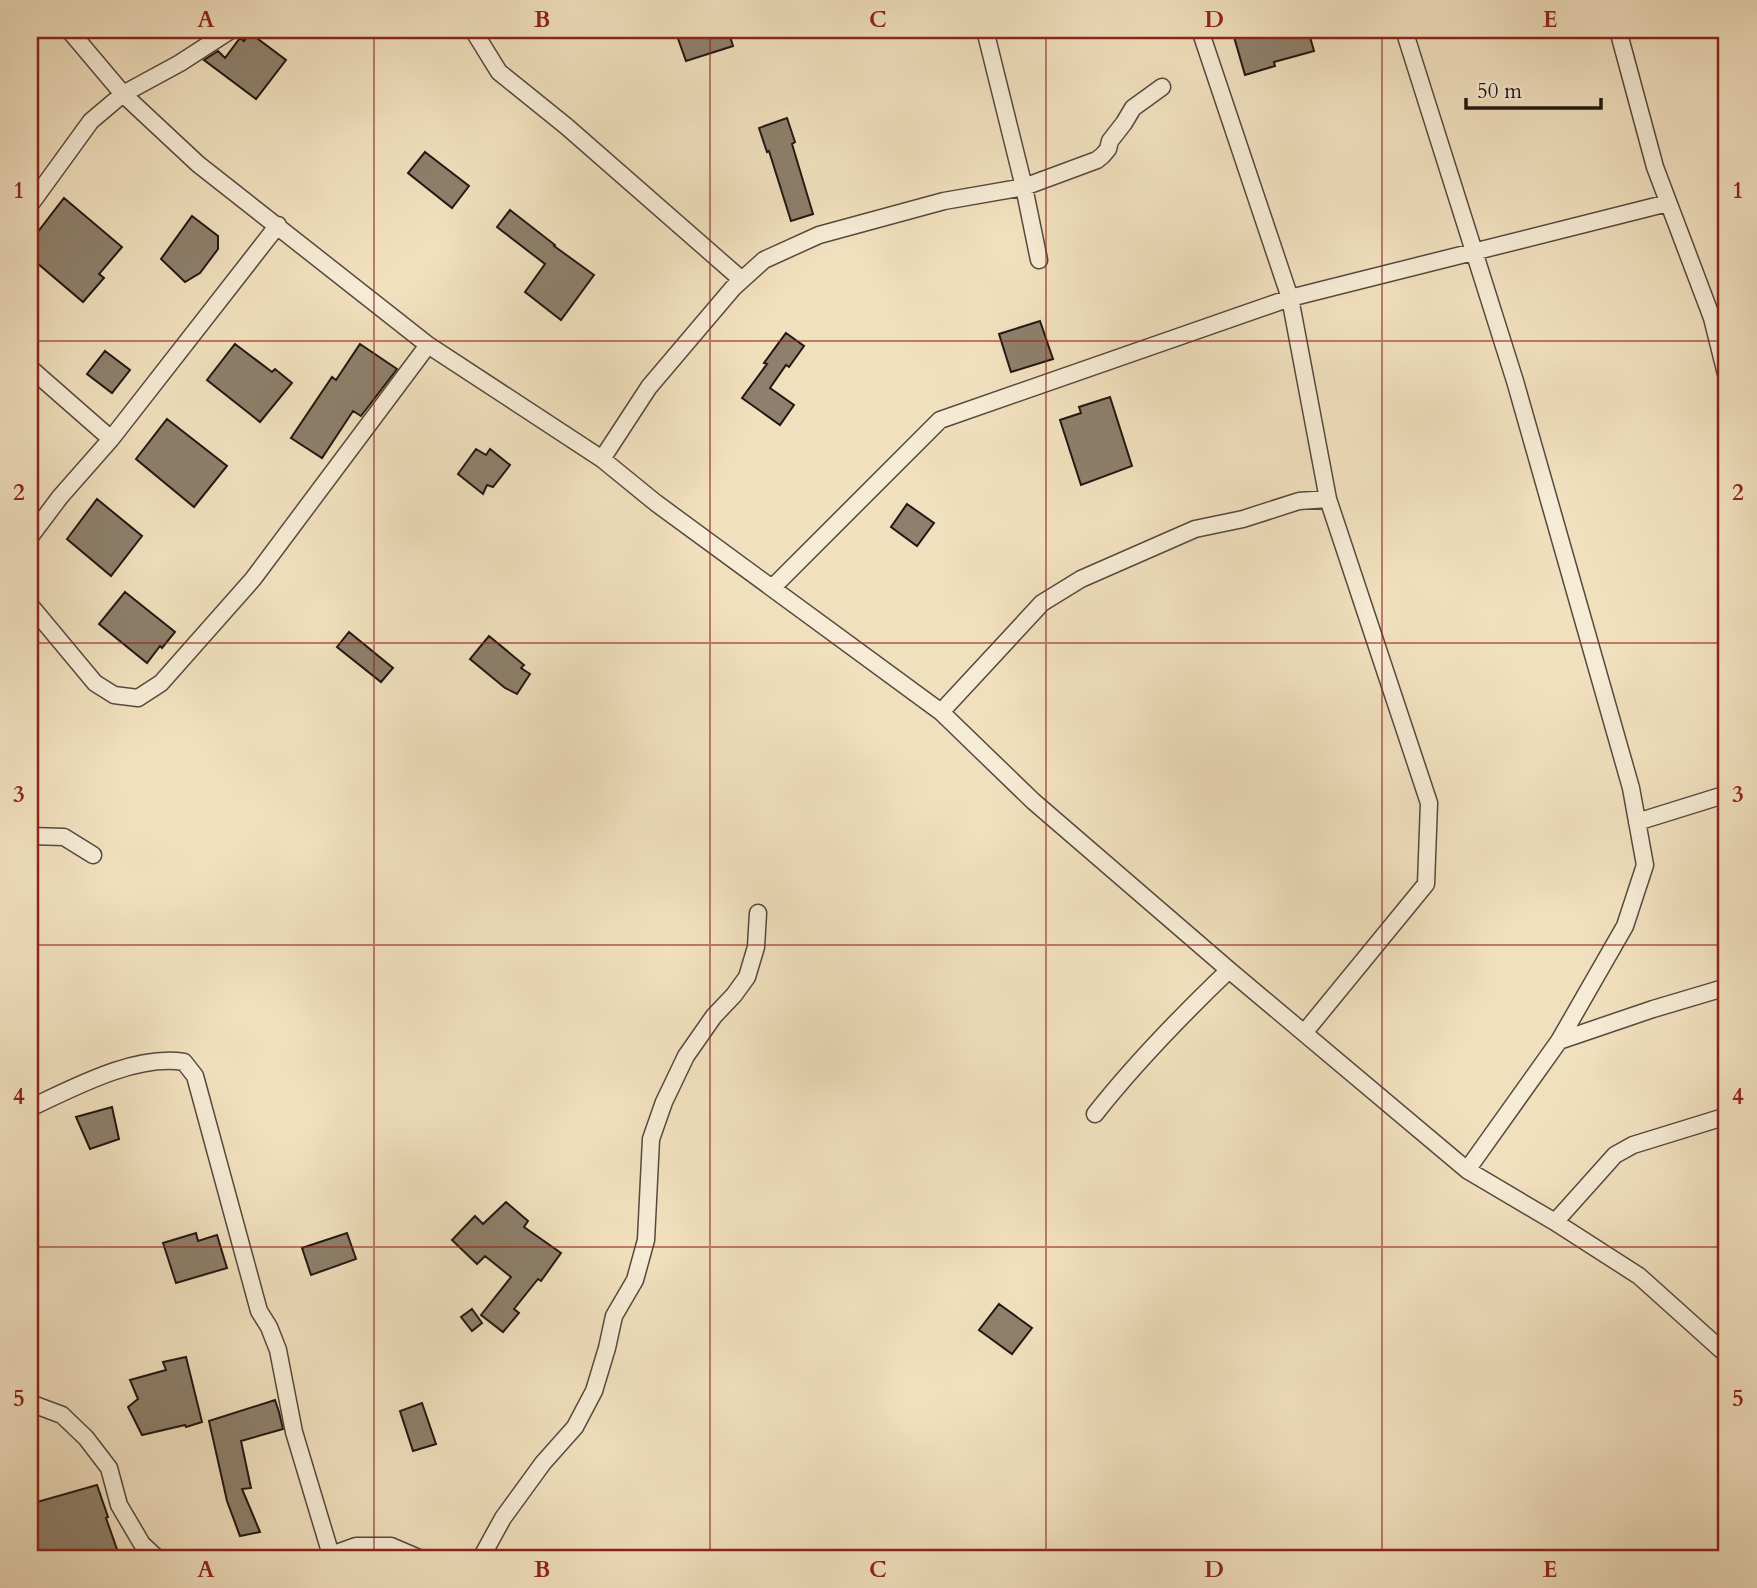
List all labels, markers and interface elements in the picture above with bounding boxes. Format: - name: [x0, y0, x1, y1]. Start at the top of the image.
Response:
- text: A: [197, 4, 215, 35]
- text: B: [534, 4, 550, 35]
- text: C: [869, 4, 887, 35]
- text: D: [1204, 4, 1224, 35]
- text: E: [1543, 4, 1557, 35]
- scale bar: [1466, 66, 1601, 110]
- text: 50 m: [1477, 77, 1522, 106]
- text: 1: [13, 175, 25, 206]
- text: 1: [1732, 175, 1744, 206]
- text: 2: [13, 477, 25, 508]
- text: 2: [1732, 477, 1744, 508]
- text: 3: [13, 779, 25, 810]
- text: 3: [1732, 779, 1744, 810]
- text: 4: [13, 1081, 25, 1112]
- text: 4: [1732, 1081, 1744, 1112]
- text: 5: [13, 1383, 25, 1414]
- text: 5: [1732, 1383, 1744, 1414]
- text: A: [197, 1554, 215, 1585]
- text: B: [534, 1554, 550, 1585]
- text: C: [869, 1554, 887, 1585]
- text: D: [1204, 1554, 1224, 1585]
- text: E: [1543, 1554, 1557, 1585]

